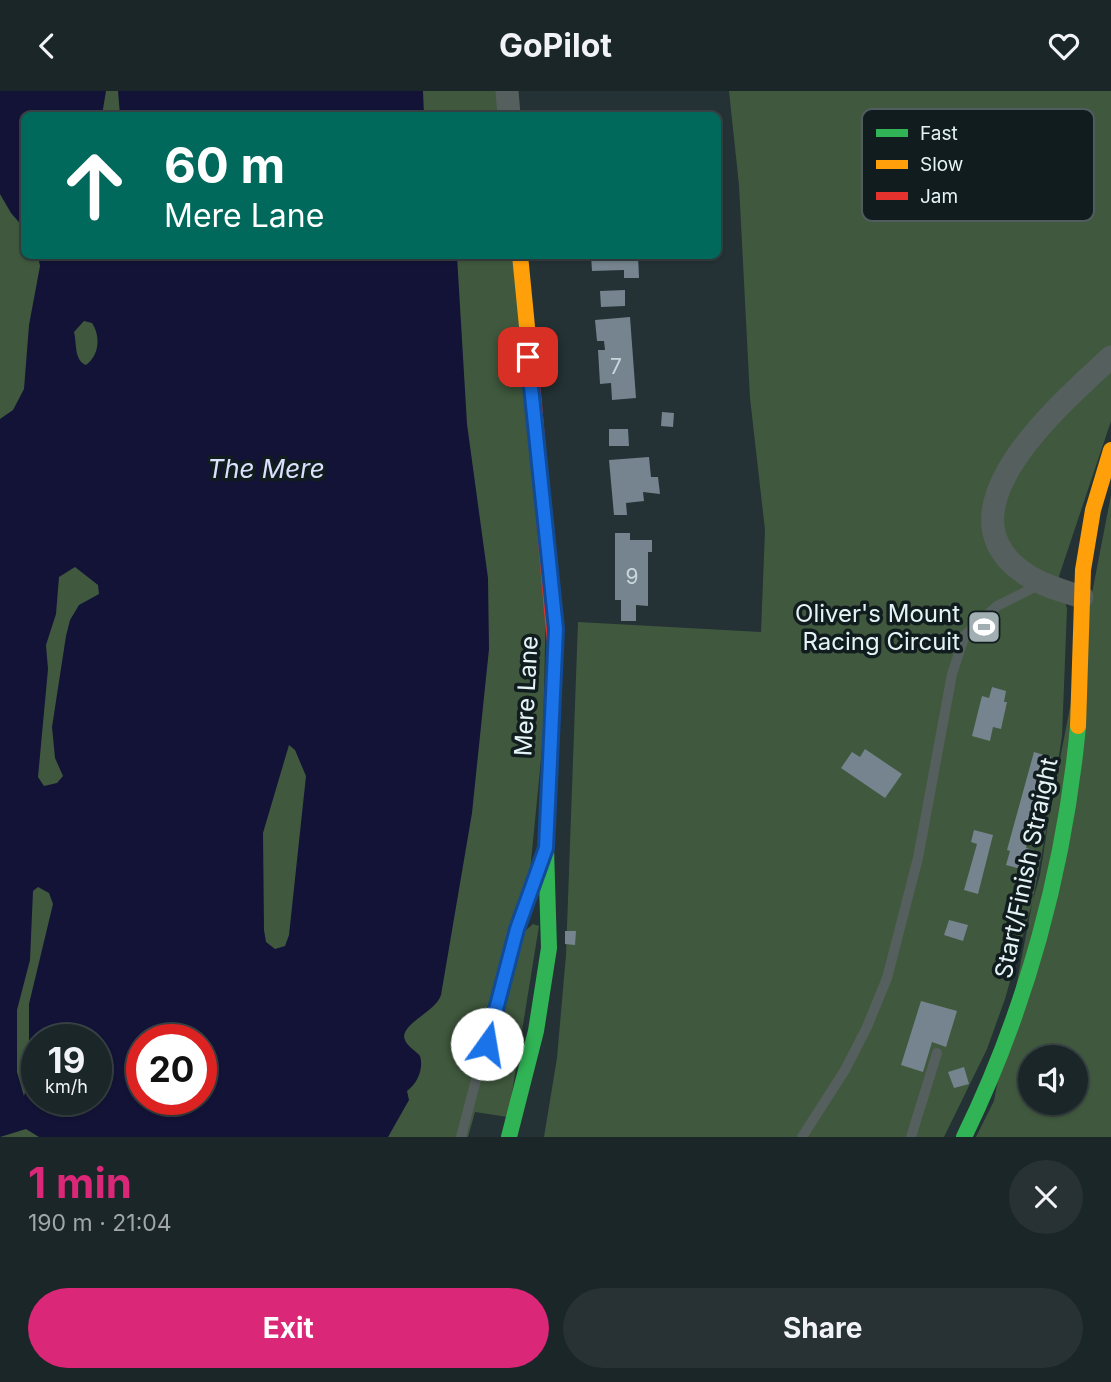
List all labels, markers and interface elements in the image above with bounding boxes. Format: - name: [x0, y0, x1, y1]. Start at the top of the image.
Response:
- text: GoPilot: [499, 26, 612, 65]
- icon: back: [28, 27, 66, 65]
- icon: heart: [1045, 27, 1083, 65]
- legend: [862, 109, 1094, 221]
- text: Fast: [920, 122, 958, 145]
- text: 60 m: [164, 136, 285, 195]
- icon: ahead: [49, 140, 140, 231]
- text: Slow: [920, 153, 963, 176]
- text: Jam: [920, 185, 958, 208]
- text: Mere Lane: [164, 196, 324, 235]
- pin: [498, 327, 558, 387]
- icon: arrive: [509, 338, 547, 376]
- house number: 7: [610, 354, 622, 379]
- water label: The Mere: [207, 453, 325, 484]
- house number: 9: [625, 564, 639, 589]
- place label: Oliver's Mount Racing Circuit: [795, 599, 960, 656]
- sports icon: Oliver's Mount Racing Circuit: [965, 608, 1003, 646]
- street label: Mere Lane: [508, 635, 544, 757]
- street label: Start/Finish Straight: [988, 755, 1064, 981]
- position arrow: [450, 1007, 524, 1081]
- speed limit sign: 20: [126, 1024, 217, 1115]
- text: 19: [48, 1039, 85, 1081]
- map controls: [1018, 1045, 1088, 1115]
- button: sound: [1018, 1045, 1088, 1115]
- text: km/h: [45, 1076, 88, 1097]
- text: 1 min: [28, 1157, 132, 1208]
- button: close: [1009, 1160, 1083, 1234]
- text: 190 m · 21:04: [28, 1209, 172, 1237]
- button: Exit: [28, 1288, 549, 1368]
- button: Share: [563, 1288, 1083, 1368]

